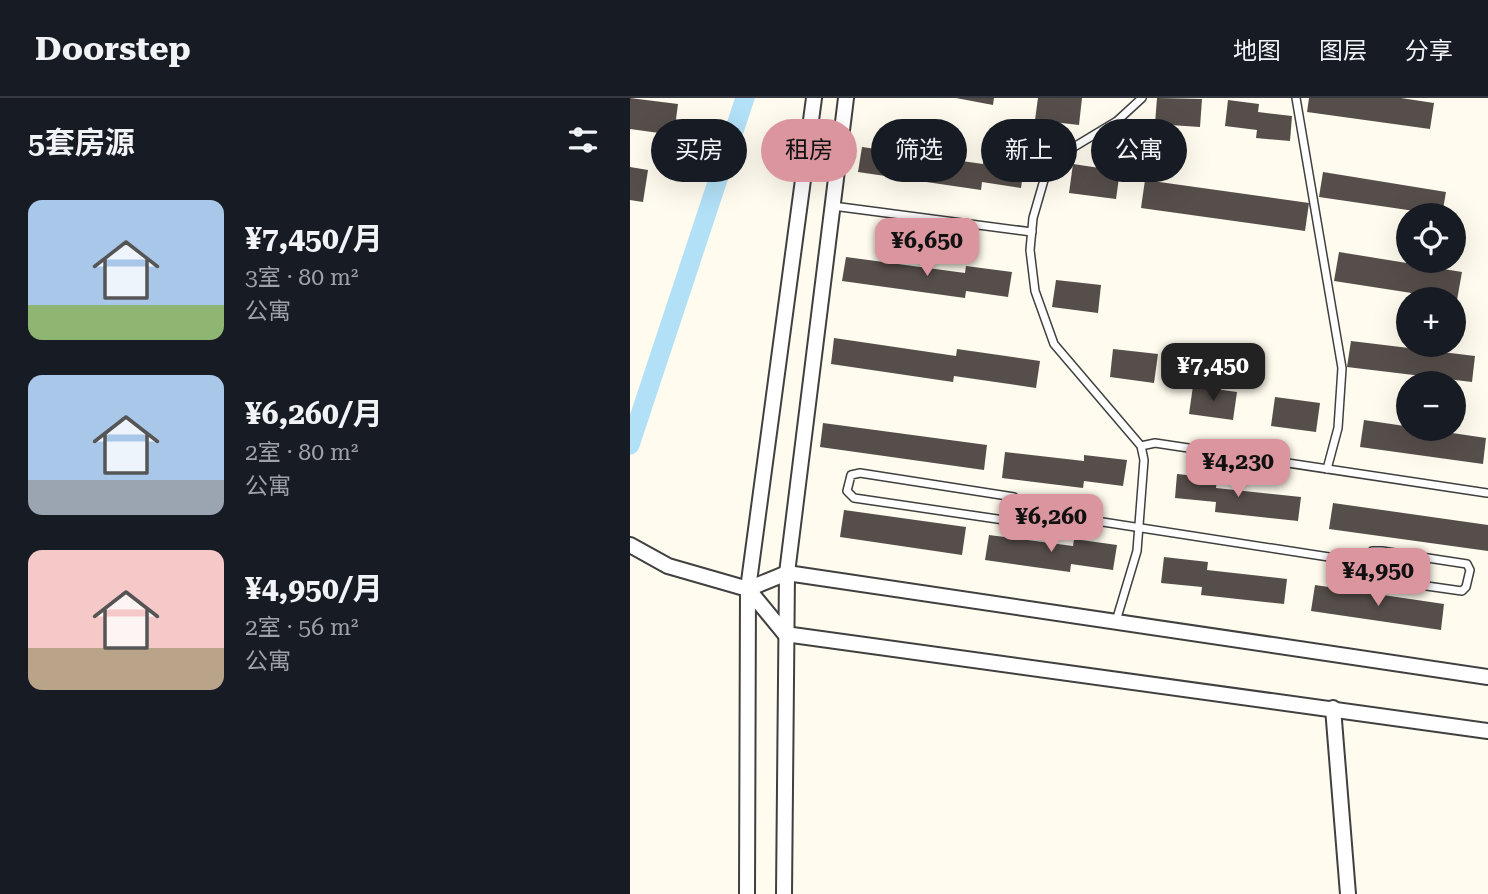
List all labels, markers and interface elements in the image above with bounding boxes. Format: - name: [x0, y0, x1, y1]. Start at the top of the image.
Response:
- text: Doorstep: [35, 29, 191, 68]
- text: 地图: [1233, 37, 1281, 65]
- text: 图层: [1319, 37, 1367, 65]
- text: 分享: [1405, 37, 1453, 65]
- chip: 买房: [651, 119, 747, 182]
- chip: 租房: [761, 119, 857, 182]
- chip: 筛选: [871, 119, 967, 182]
- chip: 新上: [981, 119, 1077, 182]
- chip: 公寓: [1091, 119, 1187, 182]
- icon: filters: [564, 121, 602, 159]
- text: 5套房源: [28, 125, 135, 160]
- map controls: [1396, 203, 1466, 441]
- button: locate: [1396, 203, 1466, 273]
- pin: ¥6,650: [870, 218, 984, 278]
- text: ¥7,450/月: [245, 221, 383, 256]
- text: ¥6,650: [891, 227, 963, 254]
- icon: home: [84, 228, 168, 312]
- text: 3室 · 80 m²: [245, 264, 358, 291]
- button: +: [1396, 287, 1466, 357]
- text: 公寓: [245, 298, 291, 325]
- pin: ¥7,450: [1156, 344, 1270, 403]
- text: ¥7,450: [1177, 352, 1249, 379]
- button: −: [1396, 371, 1466, 441]
- text: ¥6,260/月: [245, 396, 383, 431]
- icon: home: [84, 403, 168, 487]
- text: 2室 · 80 m²: [245, 439, 358, 466]
- pin: ¥4,230: [1181, 440, 1295, 499]
- text: ¥4,230: [1202, 448, 1274, 475]
- text: 公寓: [245, 473, 291, 500]
- pin: ¥6,260: [994, 494, 1108, 554]
- text: ¥6,260: [1015, 503, 1087, 530]
- pin: ¥4,950: [1321, 548, 1435, 608]
- text: ¥4,950: [1342, 557, 1414, 584]
- text: ¥4,950/月: [245, 571, 383, 606]
- icon: home: [84, 578, 168, 662]
- text: 2室 · 56 m²: [245, 614, 358, 641]
- text: 公寓: [245, 648, 291, 675]

